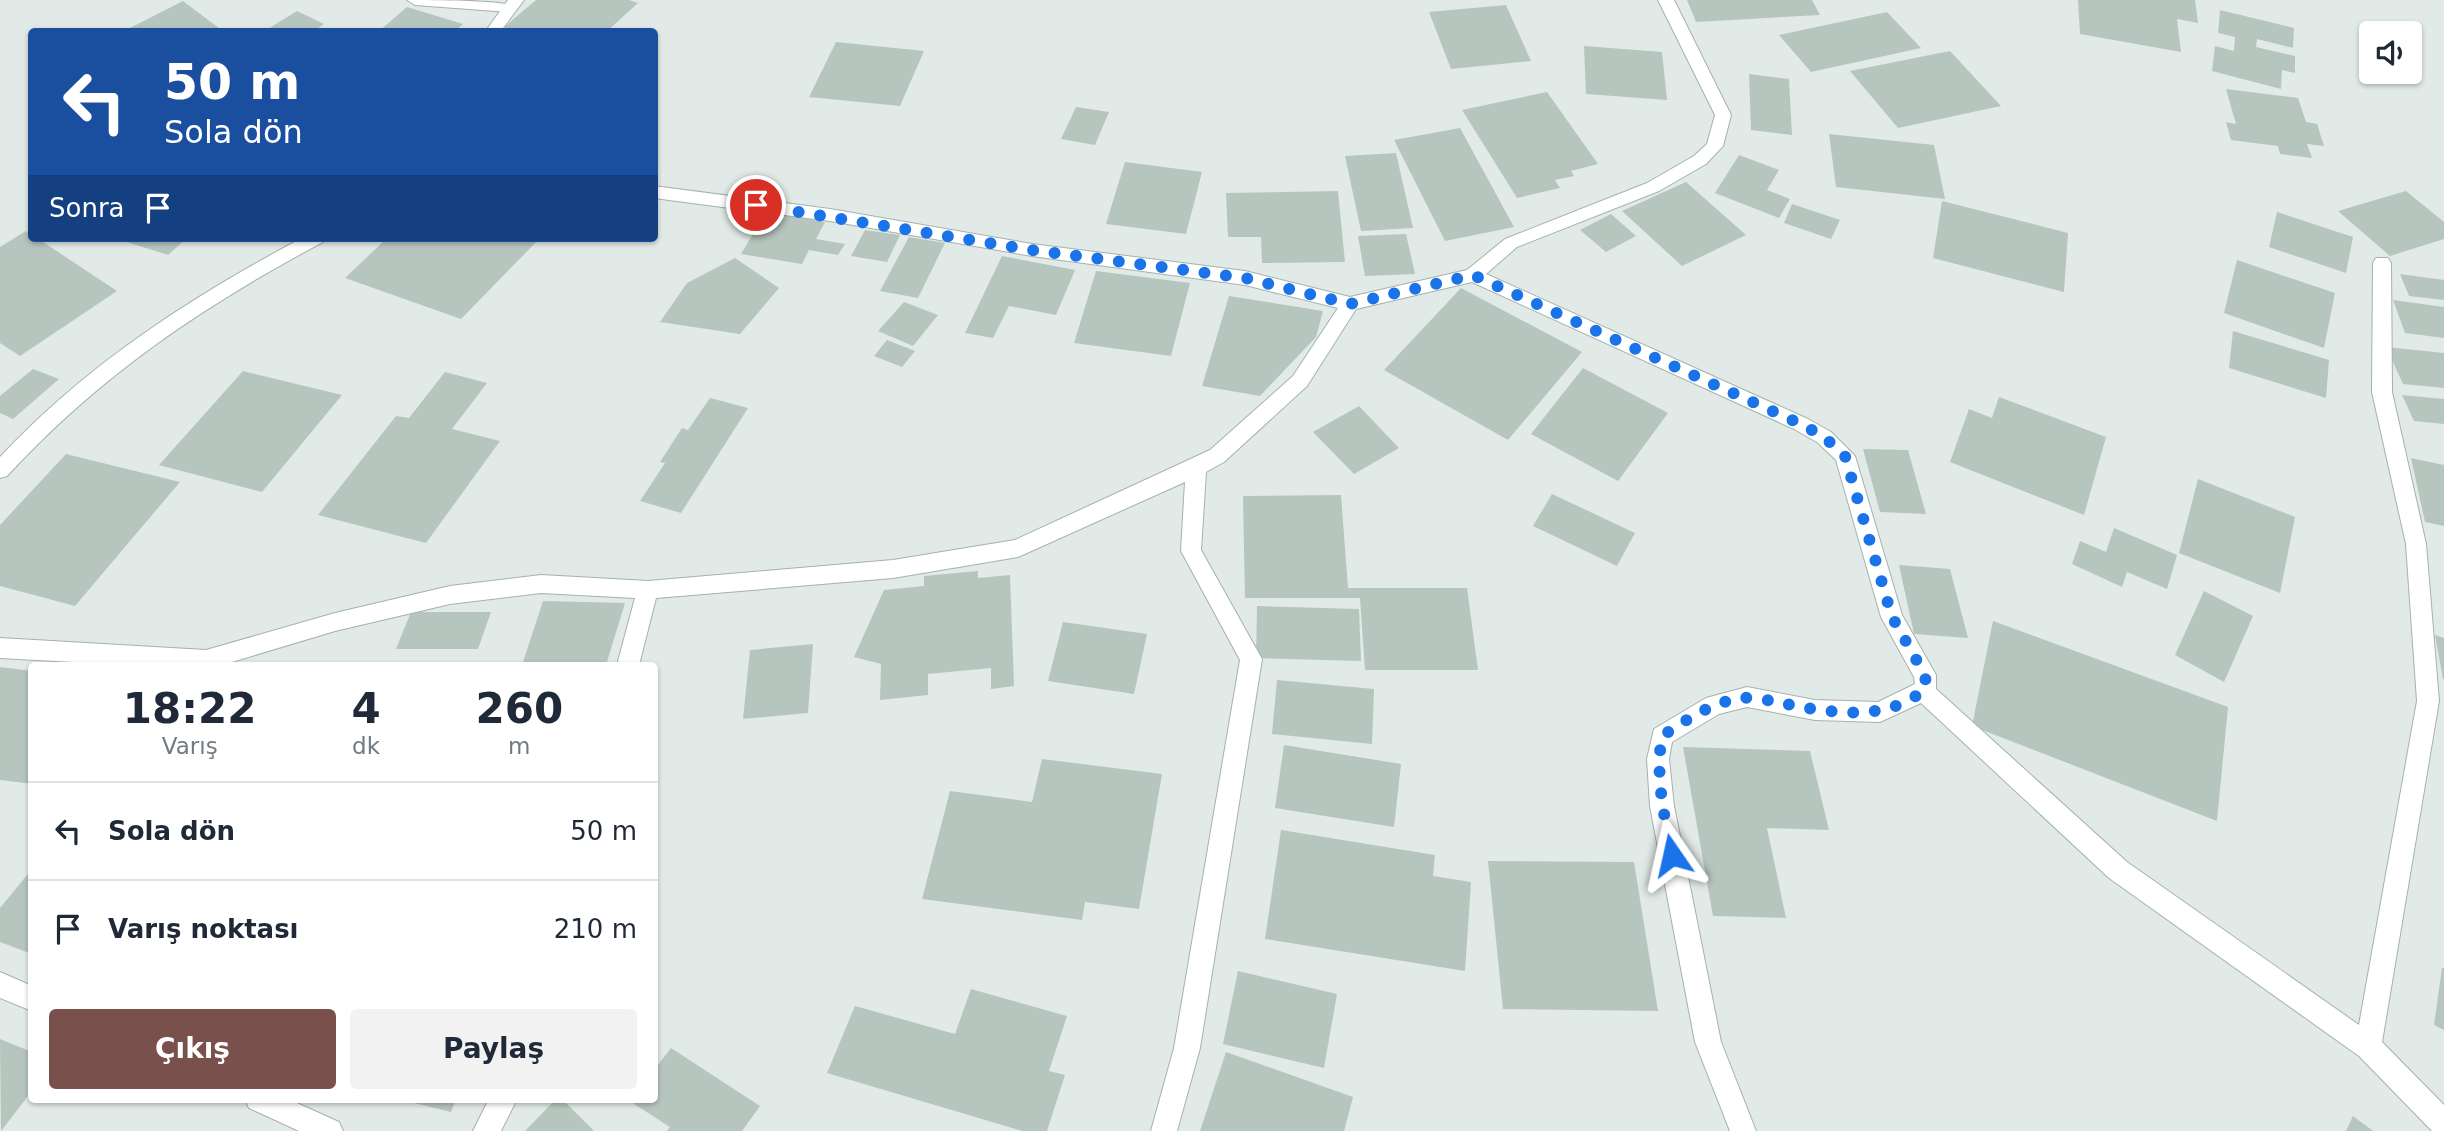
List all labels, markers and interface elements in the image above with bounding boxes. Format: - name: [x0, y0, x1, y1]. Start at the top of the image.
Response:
- map controls: [2359, 21, 2422, 84]
- button: sound: [2359, 21, 2422, 84]
- text: 50 m: [164, 54, 300, 111]
- icon: left: [49, 56, 140, 147]
- text: Sola dön: [164, 113, 303, 151]
- pin: [726, 175, 786, 235]
- icon: arrive: [737, 186, 775, 224]
- icon: arrive: [139, 189, 177, 227]
- text: Sonra: [49, 193, 125, 223]
- text: 18:22: [123, 684, 257, 733]
- text: 4: [351, 684, 381, 733]
- text: 260: [475, 684, 563, 733]
- text: Varış: [162, 733, 218, 759]
- text: dk: [352, 733, 380, 759]
- text: m: [508, 733, 531, 759]
- icon: left: [49, 812, 87, 850]
- text: Sola dön: [108, 816, 235, 846]
- text: 50 m: [570, 816, 637, 846]
- position arrow: [1635, 818, 1709, 892]
- icon: arrive: [49, 910, 87, 948]
- text: Varış noktası: [108, 914, 299, 944]
- text: 210 m: [554, 914, 637, 944]
- button: Çıkış: [49, 1009, 336, 1089]
- button: Paylaş: [350, 1009, 637, 1089]

